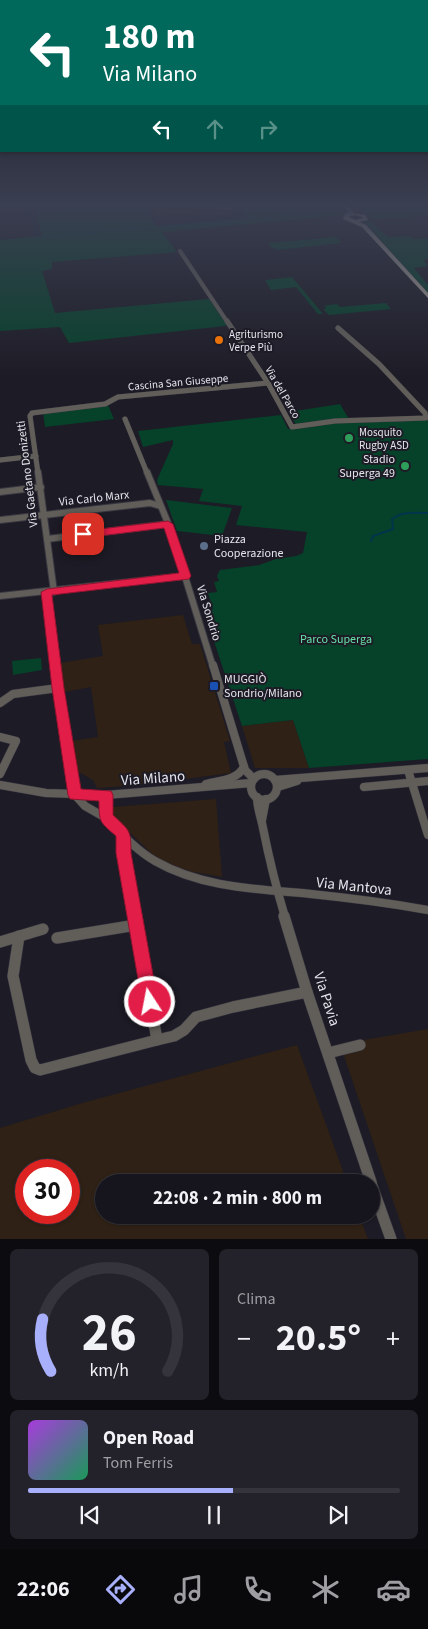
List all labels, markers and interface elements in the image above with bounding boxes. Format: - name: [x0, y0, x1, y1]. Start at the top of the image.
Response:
- text: 180 m: [103, 12, 195, 62]
- icon: left: [20, 20, 85, 85]
- text: Via Milano: [103, 58, 197, 90]
- icon: left: [148, 115, 176, 143]
- icon: ahead: [201, 115, 229, 143]
- icon: right: [254, 115, 282, 143]
- place label: Agriturismo Verpe Più: [229, 327, 283, 355]
- marker: Agriturismo Verpe Più: [213, 334, 225, 346]
- street label: Via del Parco: [261, 363, 304, 421]
- street label: Cascina San Giuseppe: [127, 371, 229, 394]
- street label: Via Gaetano Donizetti: [13, 420, 42, 528]
- place label: Mosquito Rugby ASD: [359, 425, 409, 453]
- marker: Mosquito Rugby ASD: [343, 432, 355, 444]
- place label: Stadio Superga 49: [339, 451, 395, 482]
- marker: Stadio Superga 49: [399, 460, 411, 472]
- street label: Via Carlo Marx: [58, 486, 131, 511]
- pin: [62, 513, 104, 555]
- icon: arrive: [69, 520, 97, 548]
- place label: Piazza Cooperazione: [214, 531, 284, 562]
- marker: Piazza Cooperazione: [198, 540, 210, 552]
- street label: Via Sondrio: [192, 583, 225, 643]
- park label: Parco Superga: [300, 631, 372, 648]
- place label: MUGGIÒ Sondrio/Milano: [224, 671, 302, 702]
- marker: MUGGIÒ Sondrio/Milano: [208, 680, 220, 692]
- street label: Via Milano: [120, 766, 186, 791]
- street label: Via Mantova: [315, 872, 393, 901]
- street label: Via Pavia: [308, 969, 345, 1029]
- position arrow: [123, 975, 175, 1027]
- speed limit sign: 30: [15, 1159, 80, 1224]
- text: 22:08 · 2 min · 800 m: [153, 1185, 322, 1212]
- text: Clima: [237, 1288, 275, 1310]
- text: 26: [82, 1297, 137, 1371]
- text: 20.5°: [276, 1311, 361, 1365]
- text: −: [237, 1319, 251, 1359]
- text: +: [386, 1319, 400, 1359]
- text: km/h: [90, 1358, 129, 1383]
- text: Open Road: [103, 1425, 194, 1452]
- text: Tom Ferris: [103, 1452, 173, 1474]
- icon: previous: [76, 1501, 104, 1529]
- icon: pause: [200, 1501, 228, 1529]
- icon: next: [324, 1501, 352, 1529]
- icon: directions: [103, 1572, 138, 1607]
- icon: music: [171, 1572, 206, 1607]
- icon: phone: [240, 1572, 275, 1607]
- icon: climate: [308, 1572, 343, 1607]
- icon: car: [376, 1572, 411, 1607]
- text: 22:06: [17, 1573, 70, 1605]

